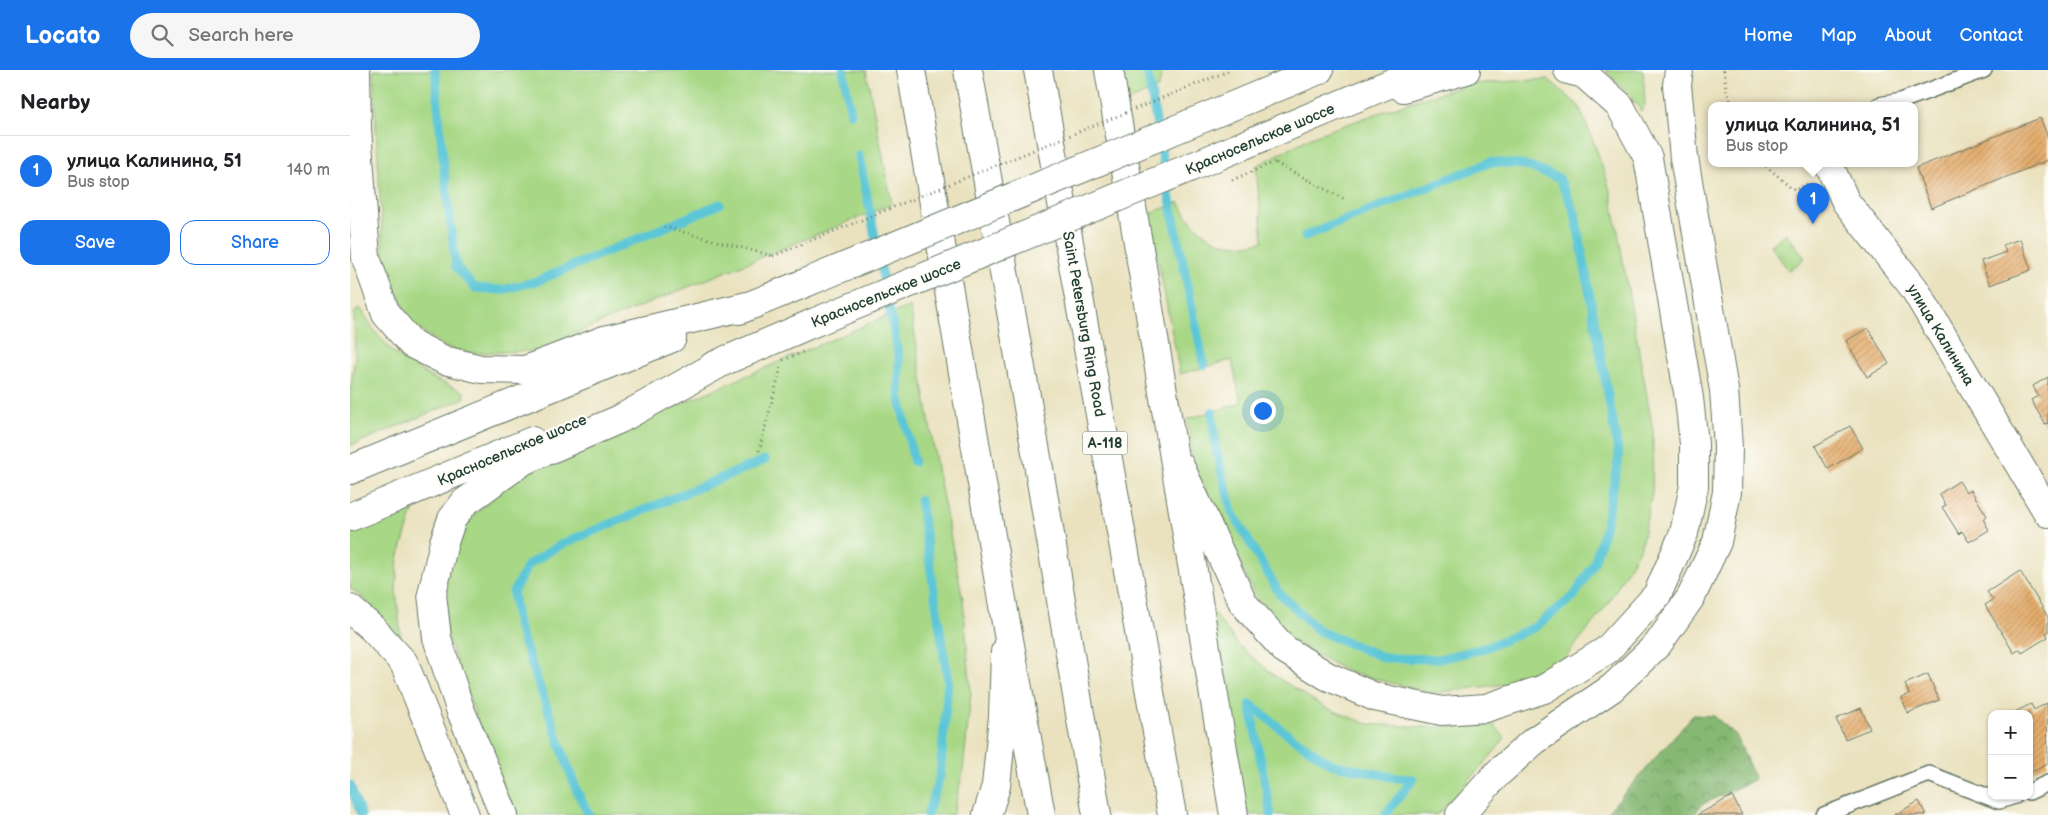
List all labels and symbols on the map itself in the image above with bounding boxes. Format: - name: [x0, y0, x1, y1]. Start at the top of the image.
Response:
- street label: Красносельское шоссе: [1183, 99, 1338, 179]
- pin: 1: [1797, 183, 1829, 224]
- street label: Saint Petersburg Ring Road: [1058, 230, 1109, 418]
- street label: Красносельское шоссе: [808, 255, 964, 332]
- street label: улица Калинина: [1903, 281, 1978, 390]
- your location: [1250, 398, 1276, 424]
- street label: Красносельское шоссе: [435, 410, 590, 490]
- road number: А-118: [1082, 432, 1128, 454]

